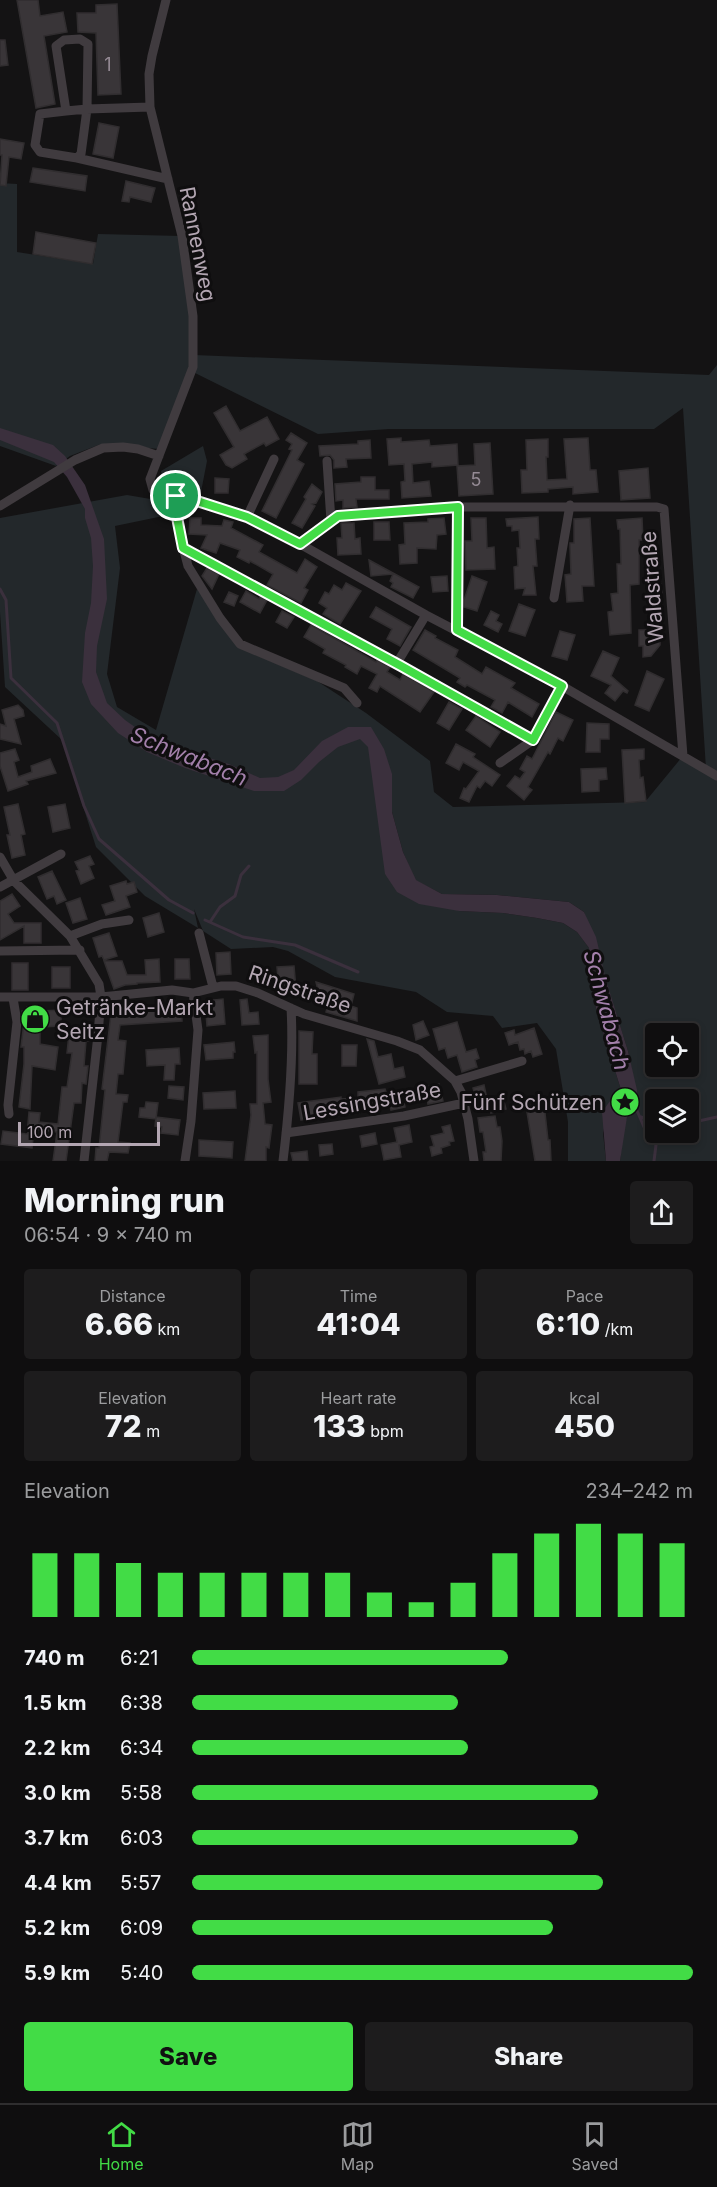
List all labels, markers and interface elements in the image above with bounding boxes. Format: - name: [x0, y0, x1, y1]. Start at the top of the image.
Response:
- house number: 1: [104, 54, 112, 75]
- street label: Rannenweg: [175, 184, 221, 304]
- house number: 5: [471, 469, 481, 490]
- pin: [150, 470, 201, 521]
- icon: arrive: [159, 479, 192, 512]
- street label: Waldstraße: [636, 530, 668, 644]
- water label: Schwabach: [127, 721, 251, 791]
- water label: Schwabach: [578, 947, 636, 1073]
- street label: Ringstraße: [245, 960, 355, 1018]
- place label: Getränke-Markt Seitz: [56, 995, 213, 1044]
- shop icon: Getränke-Markt Seitz: [19, 1003, 51, 1035]
- map controls: [645, 1023, 699, 1143]
- button: locate: [645, 1023, 699, 1077]
- street label: Lessingstraße: [301, 1077, 443, 1125]
- place icon: Fünf Schützen: [609, 1086, 641, 1118]
- button: layers: [645, 1089, 699, 1143]
- place label: Fünf Schützen: [461, 1090, 604, 1115]
- scale bar: [18, 1119, 160, 1146]
- text: 100 m: [27, 1122, 72, 1142]
- text: Morning run: [24, 1180, 225, 1220]
- button: share: [630, 1181, 693, 1244]
- text: 06:54 · 9 × 740 m: [24, 1223, 193, 1247]
- text: Distance: [99, 1286, 166, 1306]
- text: Time: [340, 1286, 377, 1306]
- text: Pace: [566, 1286, 603, 1306]
- text: 6.66: [85, 1306, 153, 1342]
- text: 41:04: [316, 1306, 401, 1342]
- text: 6:10: [536, 1306, 600, 1342]
- text: km: [153, 1319, 180, 1339]
- text: /km: [600, 1319, 633, 1339]
- text: Elevation: [98, 1388, 167, 1408]
- text: Heart rate: [321, 1388, 396, 1408]
- text: kcal: [569, 1388, 600, 1408]
- text: 72: [105, 1408, 142, 1444]
- text: 133: [313, 1408, 366, 1444]
- text: 450: [554, 1408, 615, 1444]
- text: m: [142, 1421, 160, 1441]
- text: bpm: [366, 1421, 404, 1441]
- text: Elevation: [24, 1479, 110, 1503]
- text: 234–242 m: [585, 1479, 693, 1503]
- text: 740 m: [24, 1646, 84, 1670]
- text: 6:21: [120, 1646, 159, 1670]
- text: 1.5 km: [24, 1691, 87, 1715]
- text: 6:38: [120, 1691, 163, 1715]
- text: 2.2 km: [24, 1736, 90, 1760]
- text: 6:34: [120, 1736, 163, 1760]
- text: 3.0 km: [24, 1781, 91, 1805]
- text: 5:58: [120, 1781, 162, 1805]
- text: 3.7 km: [24, 1826, 89, 1850]
- text: 6:03: [120, 1826, 163, 1850]
- text: 4.4 km: [24, 1871, 92, 1895]
- text: 5:57: [120, 1871, 161, 1895]
- text: 5.2 km: [24, 1916, 90, 1940]
- text: 6:09: [120, 1916, 163, 1940]
- text: 5.9 km: [24, 1961, 90, 1985]
- text: 5:40: [120, 1961, 163, 1985]
- button: Save: [24, 2022, 353, 2091]
- button: Share: [365, 2022, 693, 2091]
- tab: Home: [99, 2118, 144, 2174]
- tab: Map: [341, 2118, 374, 2174]
- tab: Saved: [571, 2118, 618, 2174]

